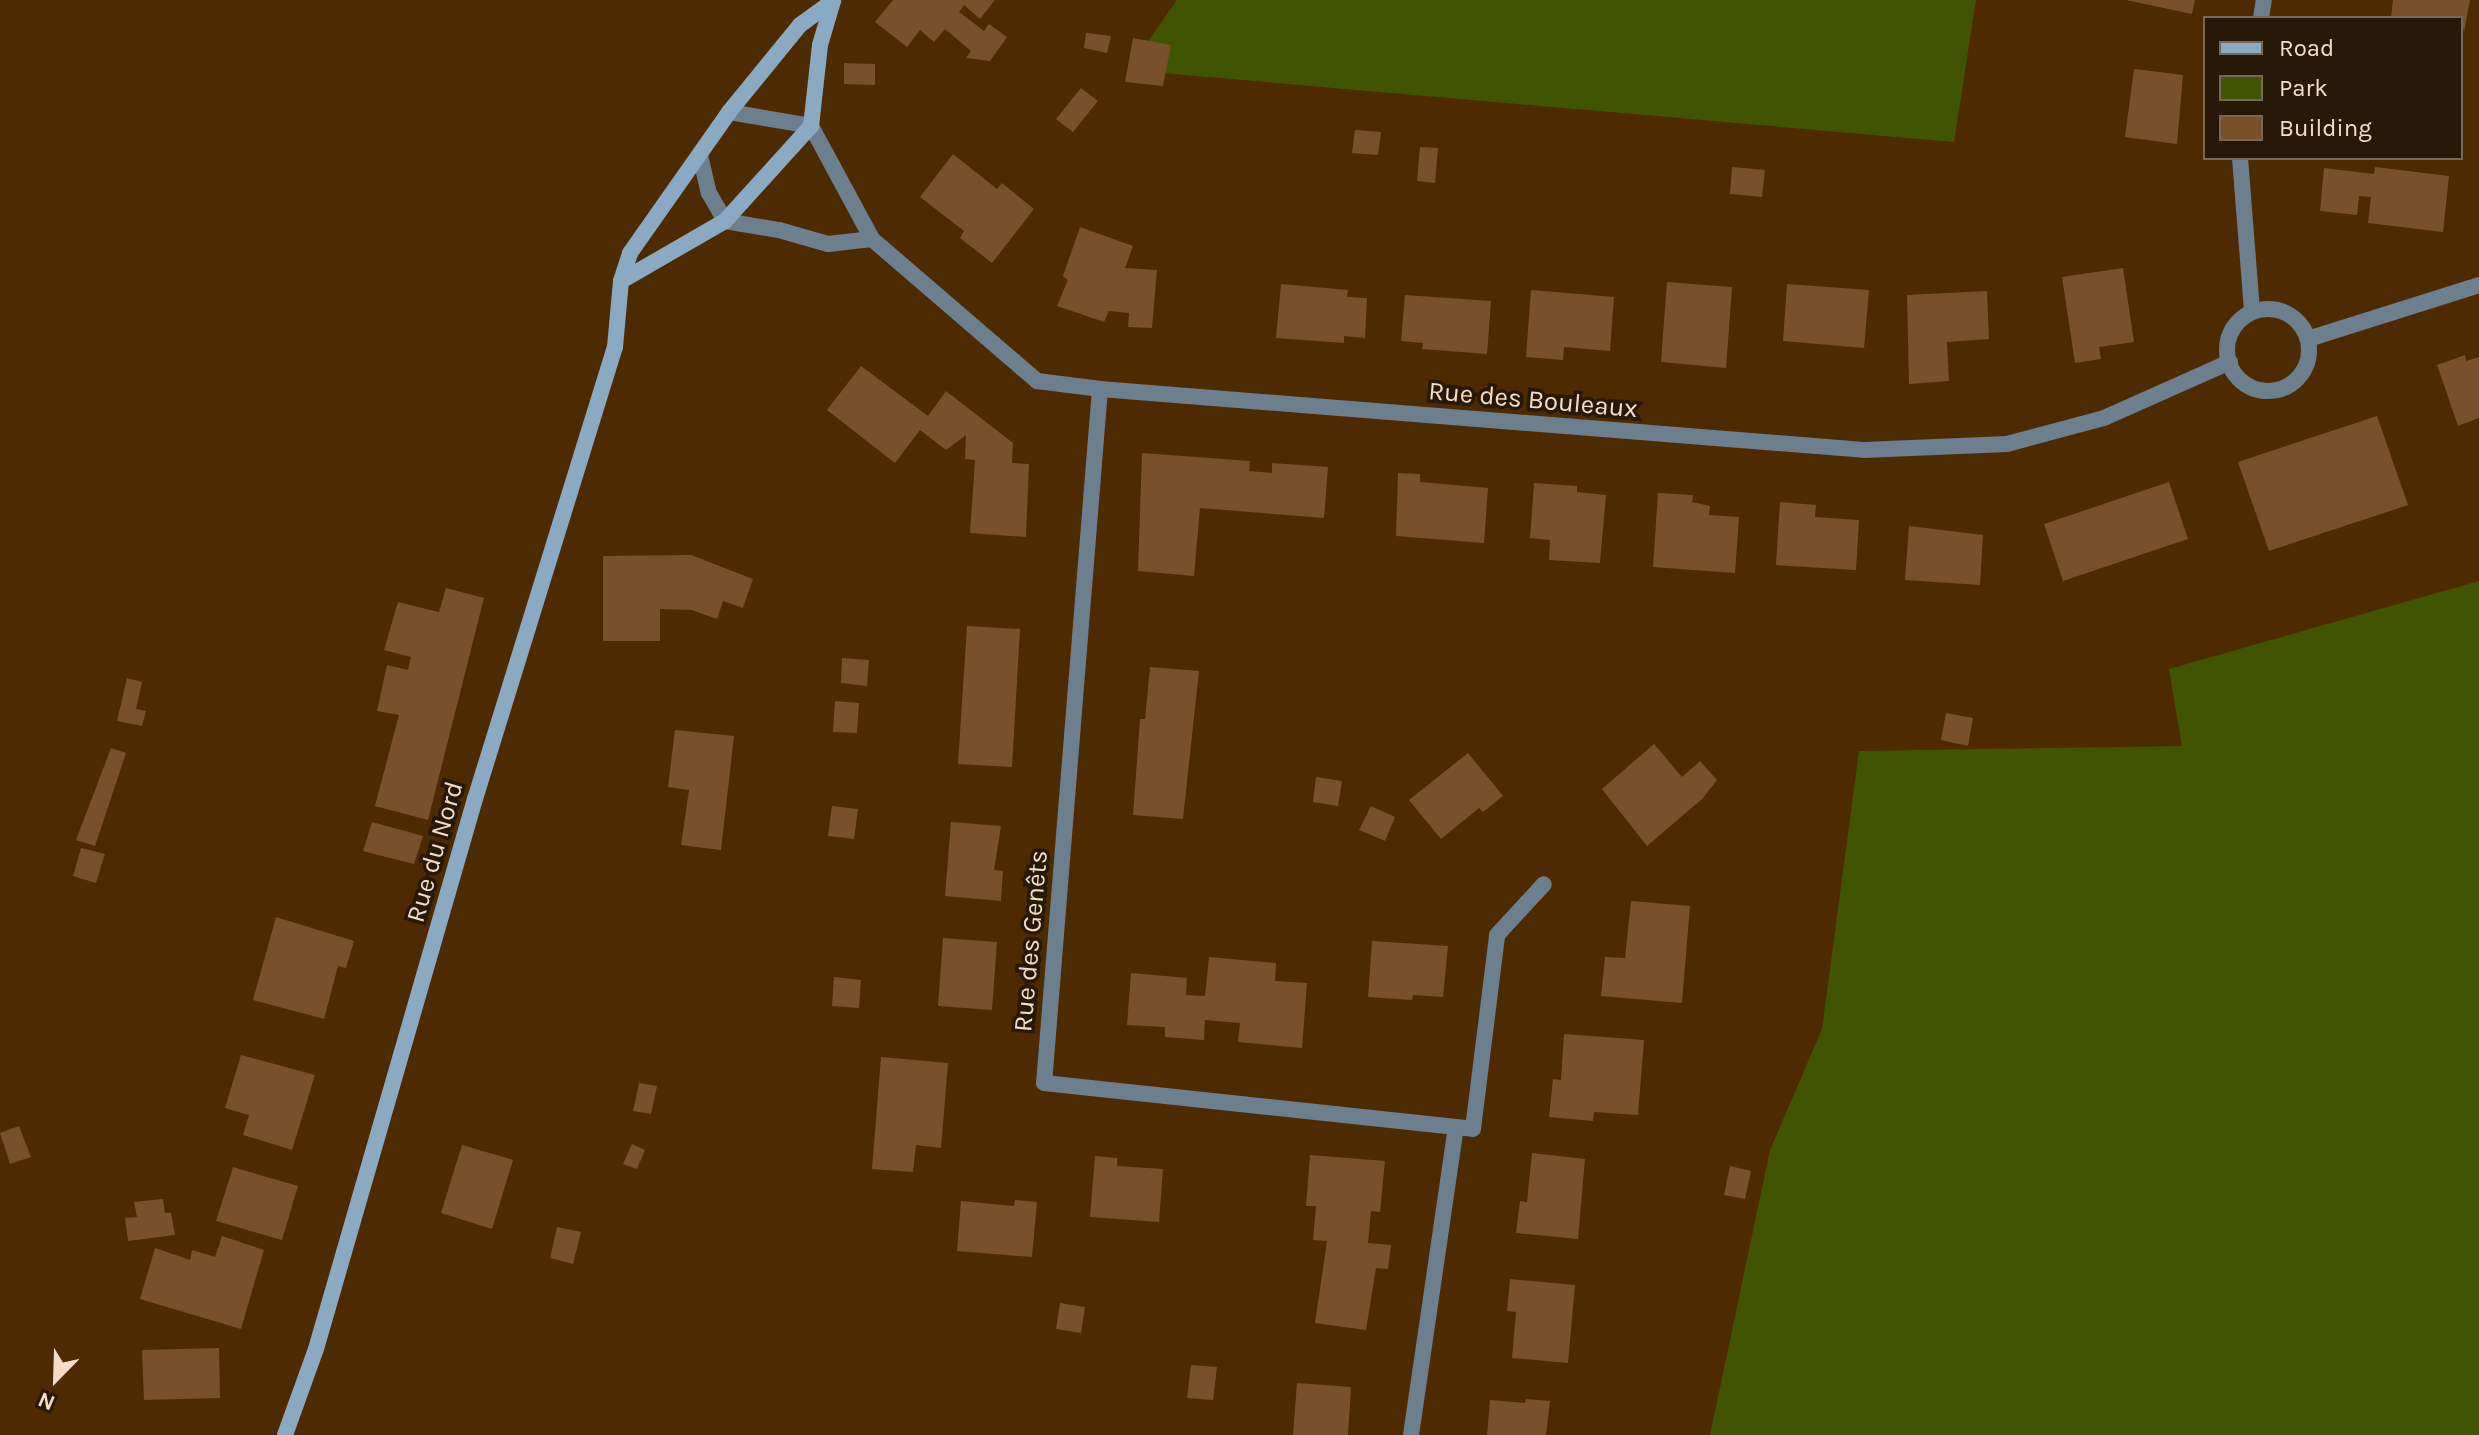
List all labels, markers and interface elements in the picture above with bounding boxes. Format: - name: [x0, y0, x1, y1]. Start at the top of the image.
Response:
- legend: [2203, 16, 2463, 160]
- text: Road: [2279, 34, 2334, 62]
- text: Park: [2279, 74, 2328, 102]
- text: Building: [2279, 114, 2372, 142]
- street label: Rue des Bouleaux: [1427, 375, 1639, 425]
- street label: Rue du Nord: [400, 778, 470, 926]
- street label: Rue des Genêts: [1008, 849, 1054, 1033]
- north arrow: [16, 1339, 96, 1419]
- text: N: [34, 1386, 59, 1416]

